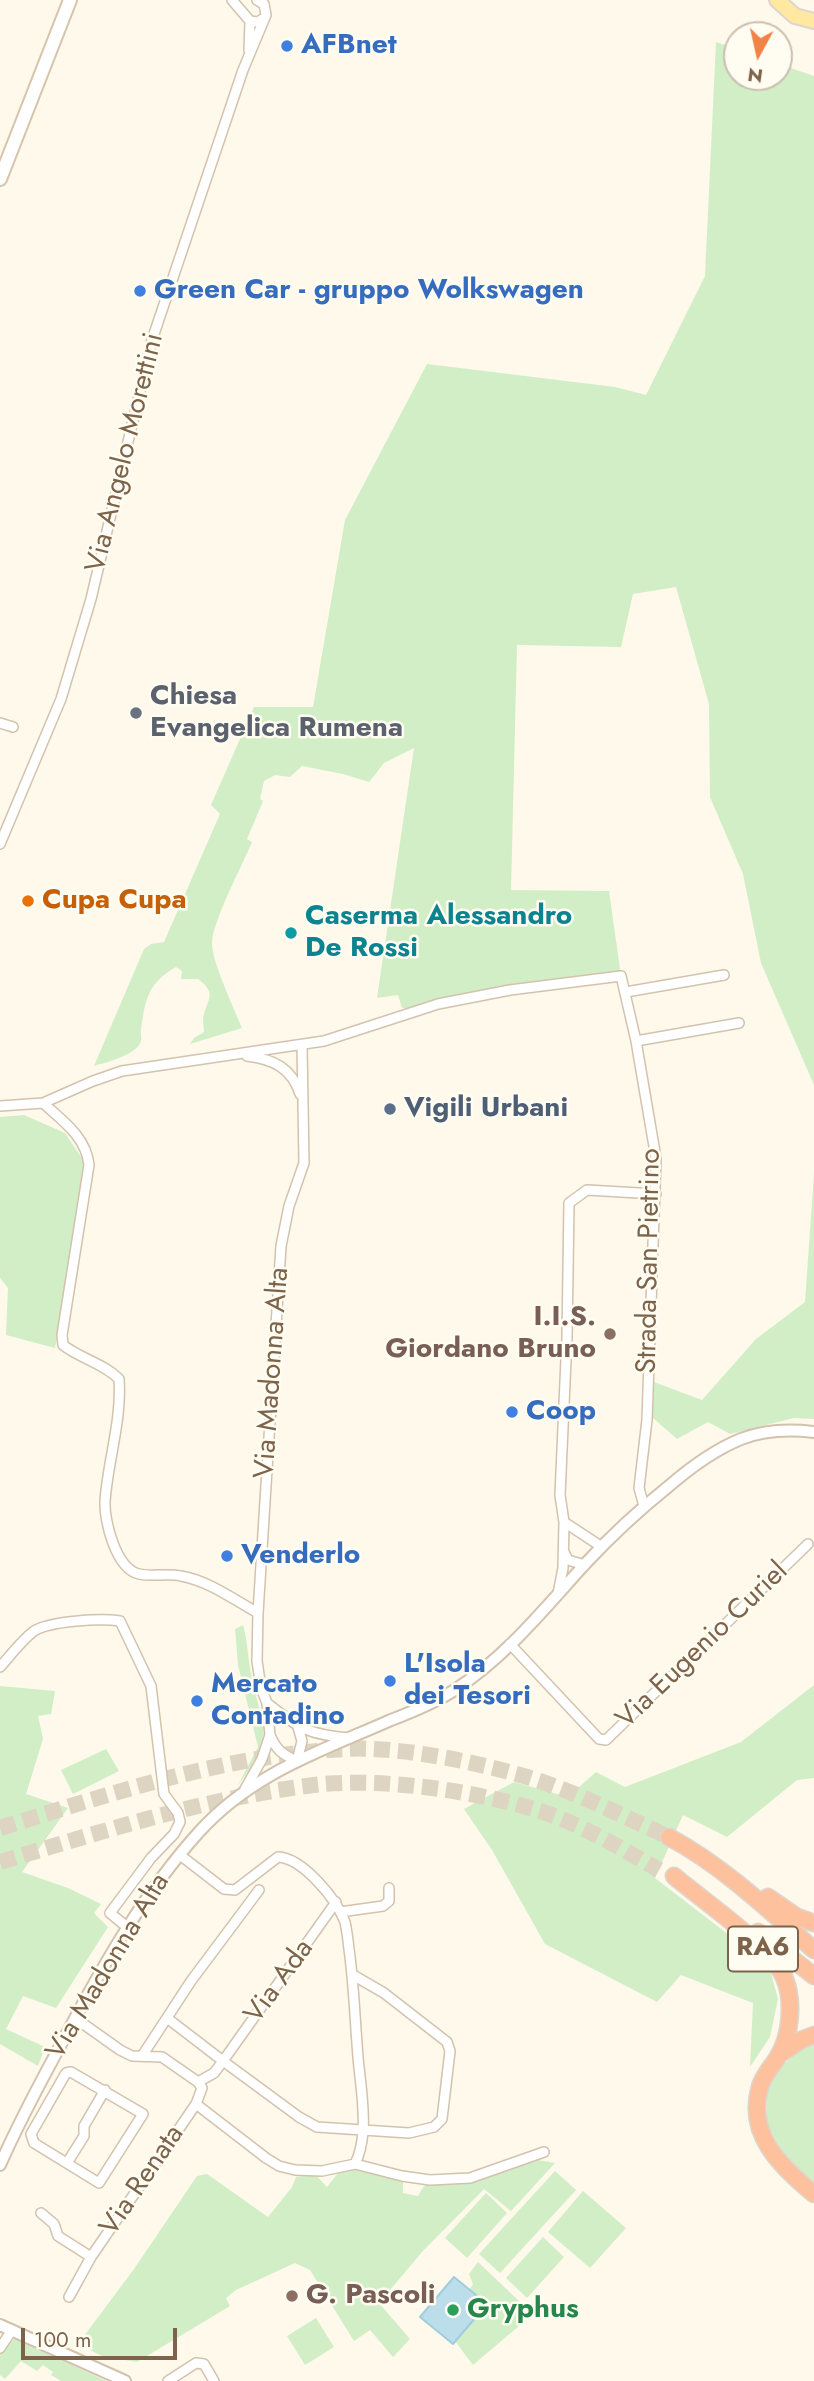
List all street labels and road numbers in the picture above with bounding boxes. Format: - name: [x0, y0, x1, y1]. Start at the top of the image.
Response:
- street label: Via Angelo Morettini: [80, 330, 172, 576]
- street label: Strada San Pietrino: [631, 1148, 669, 1374]
- street label: Via Madonna Alta: [249, 1266, 297, 1480]
- street label: Via Eugenio Curiel: [610, 1556, 796, 1736]
- street label: Via Madonna Alta: [40, 1868, 178, 2066]
- road number: RA6: [728, 1926, 798, 1972]
- street label: Via Ada: [238, 1933, 322, 2031]
- street label: Via Renata: [94, 2119, 192, 2243]

